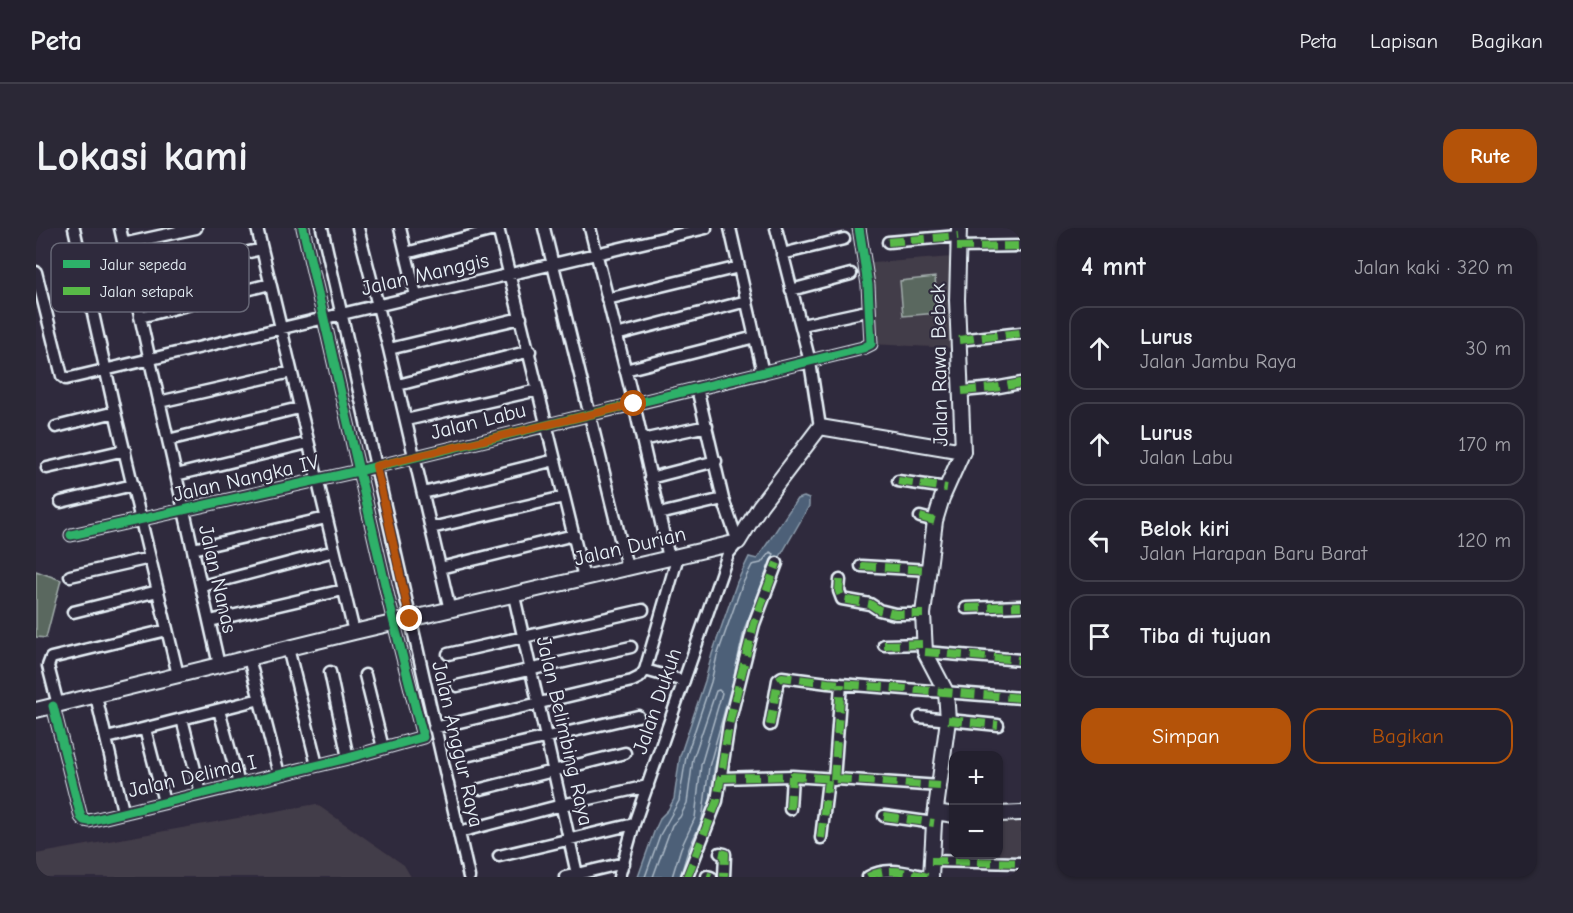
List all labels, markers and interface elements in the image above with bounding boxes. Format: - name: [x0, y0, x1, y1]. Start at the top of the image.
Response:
- text: Peta: [30, 25, 82, 57]
- text: Peta: [1299, 29, 1337, 53]
- text: Lapisan: [1370, 29, 1438, 53]
- text: Bagikan: [1471, 29, 1543, 53]
- button: Rute: [1443, 129, 1537, 183]
- text: Lokasi kami: [36, 132, 248, 181]
- legend: [51, 243, 249, 312]
- street label: Jalan Manggis: [359, 248, 491, 300]
- text: 4 mnt: [1081, 252, 1146, 282]
- text: Jalur sepeda: [100, 256, 187, 274]
- text: Jalan kaki · 320 m: [1354, 256, 1513, 279]
- text: Jalan setapak: [100, 283, 193, 301]
- street label: Jalan Rawa Bebek: [926, 283, 952, 447]
- text: Lurus: [1140, 324, 1192, 350]
- icon: ahead: [1083, 332, 1116, 365]
- text: 30 m: [1465, 337, 1511, 360]
- text: Jalan Jambu Raya: [1140, 350, 1296, 373]
- route start: [620, 390, 646, 416]
- street label: Jalan Labu: [428, 398, 528, 444]
- text: Lurus: [1140, 420, 1192, 446]
- icon: ahead: [1083, 428, 1116, 461]
- text: 170 m: [1458, 433, 1511, 456]
- text: Jalan Labu: [1140, 446, 1233, 469]
- street label: Jalan Nangka IV: [171, 449, 322, 506]
- text: Belok kiri: [1140, 516, 1230, 542]
- street label: Jalan Durian: [572, 521, 688, 571]
- street label: Jalan Nanas: [194, 523, 242, 635]
- icon: left: [1083, 524, 1116, 557]
- text: 120 m: [1457, 529, 1511, 552]
- text: Jalan Harapan Baru Barat: [1140, 542, 1367, 565]
- route end: [396, 605, 422, 631]
- icon: arrive: [1083, 620, 1116, 653]
- text: Tiba di tujuan: [1140, 623, 1271, 649]
- street label: Jalan Belimbing Raya: [532, 634, 598, 828]
- street label: Jalan Dukuh: [628, 645, 686, 757]
- street label: Jalan Anggur Raya: [427, 659, 489, 829]
- button: Simpan: [1081, 708, 1291, 764]
- button: Bagikan: [1303, 708, 1513, 764]
- street label: Jalan Delima I: [125, 750, 259, 802]
- map controls: [949, 751, 1003, 859]
- button: +: [949, 751, 1003, 805]
- button: −: [949, 805, 1003, 859]

